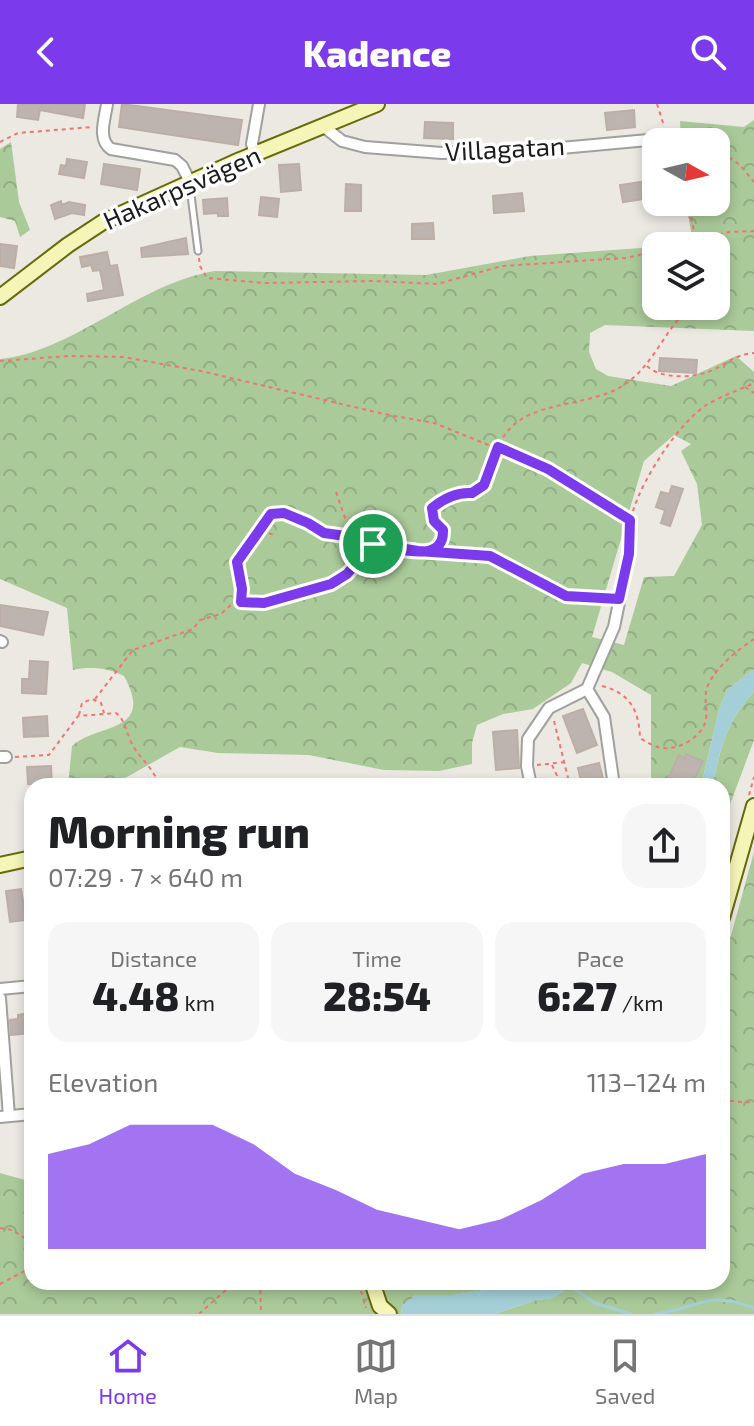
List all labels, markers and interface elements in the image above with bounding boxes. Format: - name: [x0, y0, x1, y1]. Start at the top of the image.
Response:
- icon: back: [24, 30, 68, 74]
- icon: search: [686, 30, 730, 74]
- text: Kadence: [303, 31, 451, 74]
- north arrow: [642, 128, 730, 216]
- map controls: [642, 128, 730, 320]
- street label: Villagatan: [444, 129, 566, 166]
- street label: Hakarpsvägen: [98, 138, 265, 235]
- button: layers: [642, 232, 730, 320]
- pin: [339, 510, 407, 578]
- icon: arrive: [351, 522, 395, 566]
- text: Morning run: [48, 804, 310, 857]
- button: share: [622, 804, 706, 888]
- text: 07:29 · 7 × 640 m: [48, 861, 243, 892]
- text: Distance: [110, 945, 197, 971]
- text: Time: [352, 945, 402, 971]
- text: Pace: [577, 945, 624, 971]
- text: 4.48: [92, 971, 180, 1019]
- text: 28:54: [323, 971, 431, 1019]
- text: 6:27: [537, 971, 617, 1019]
- text: km: [180, 989, 215, 1015]
- text: /km: [617, 989, 664, 1015]
- text: Elevation: [48, 1066, 158, 1097]
- text: 113–124 m: [587, 1066, 706, 1097]
- tab: Home: [99, 1334, 157, 1408]
- tab: Map: [354, 1334, 398, 1408]
- tab: Saved: [595, 1334, 655, 1408]

